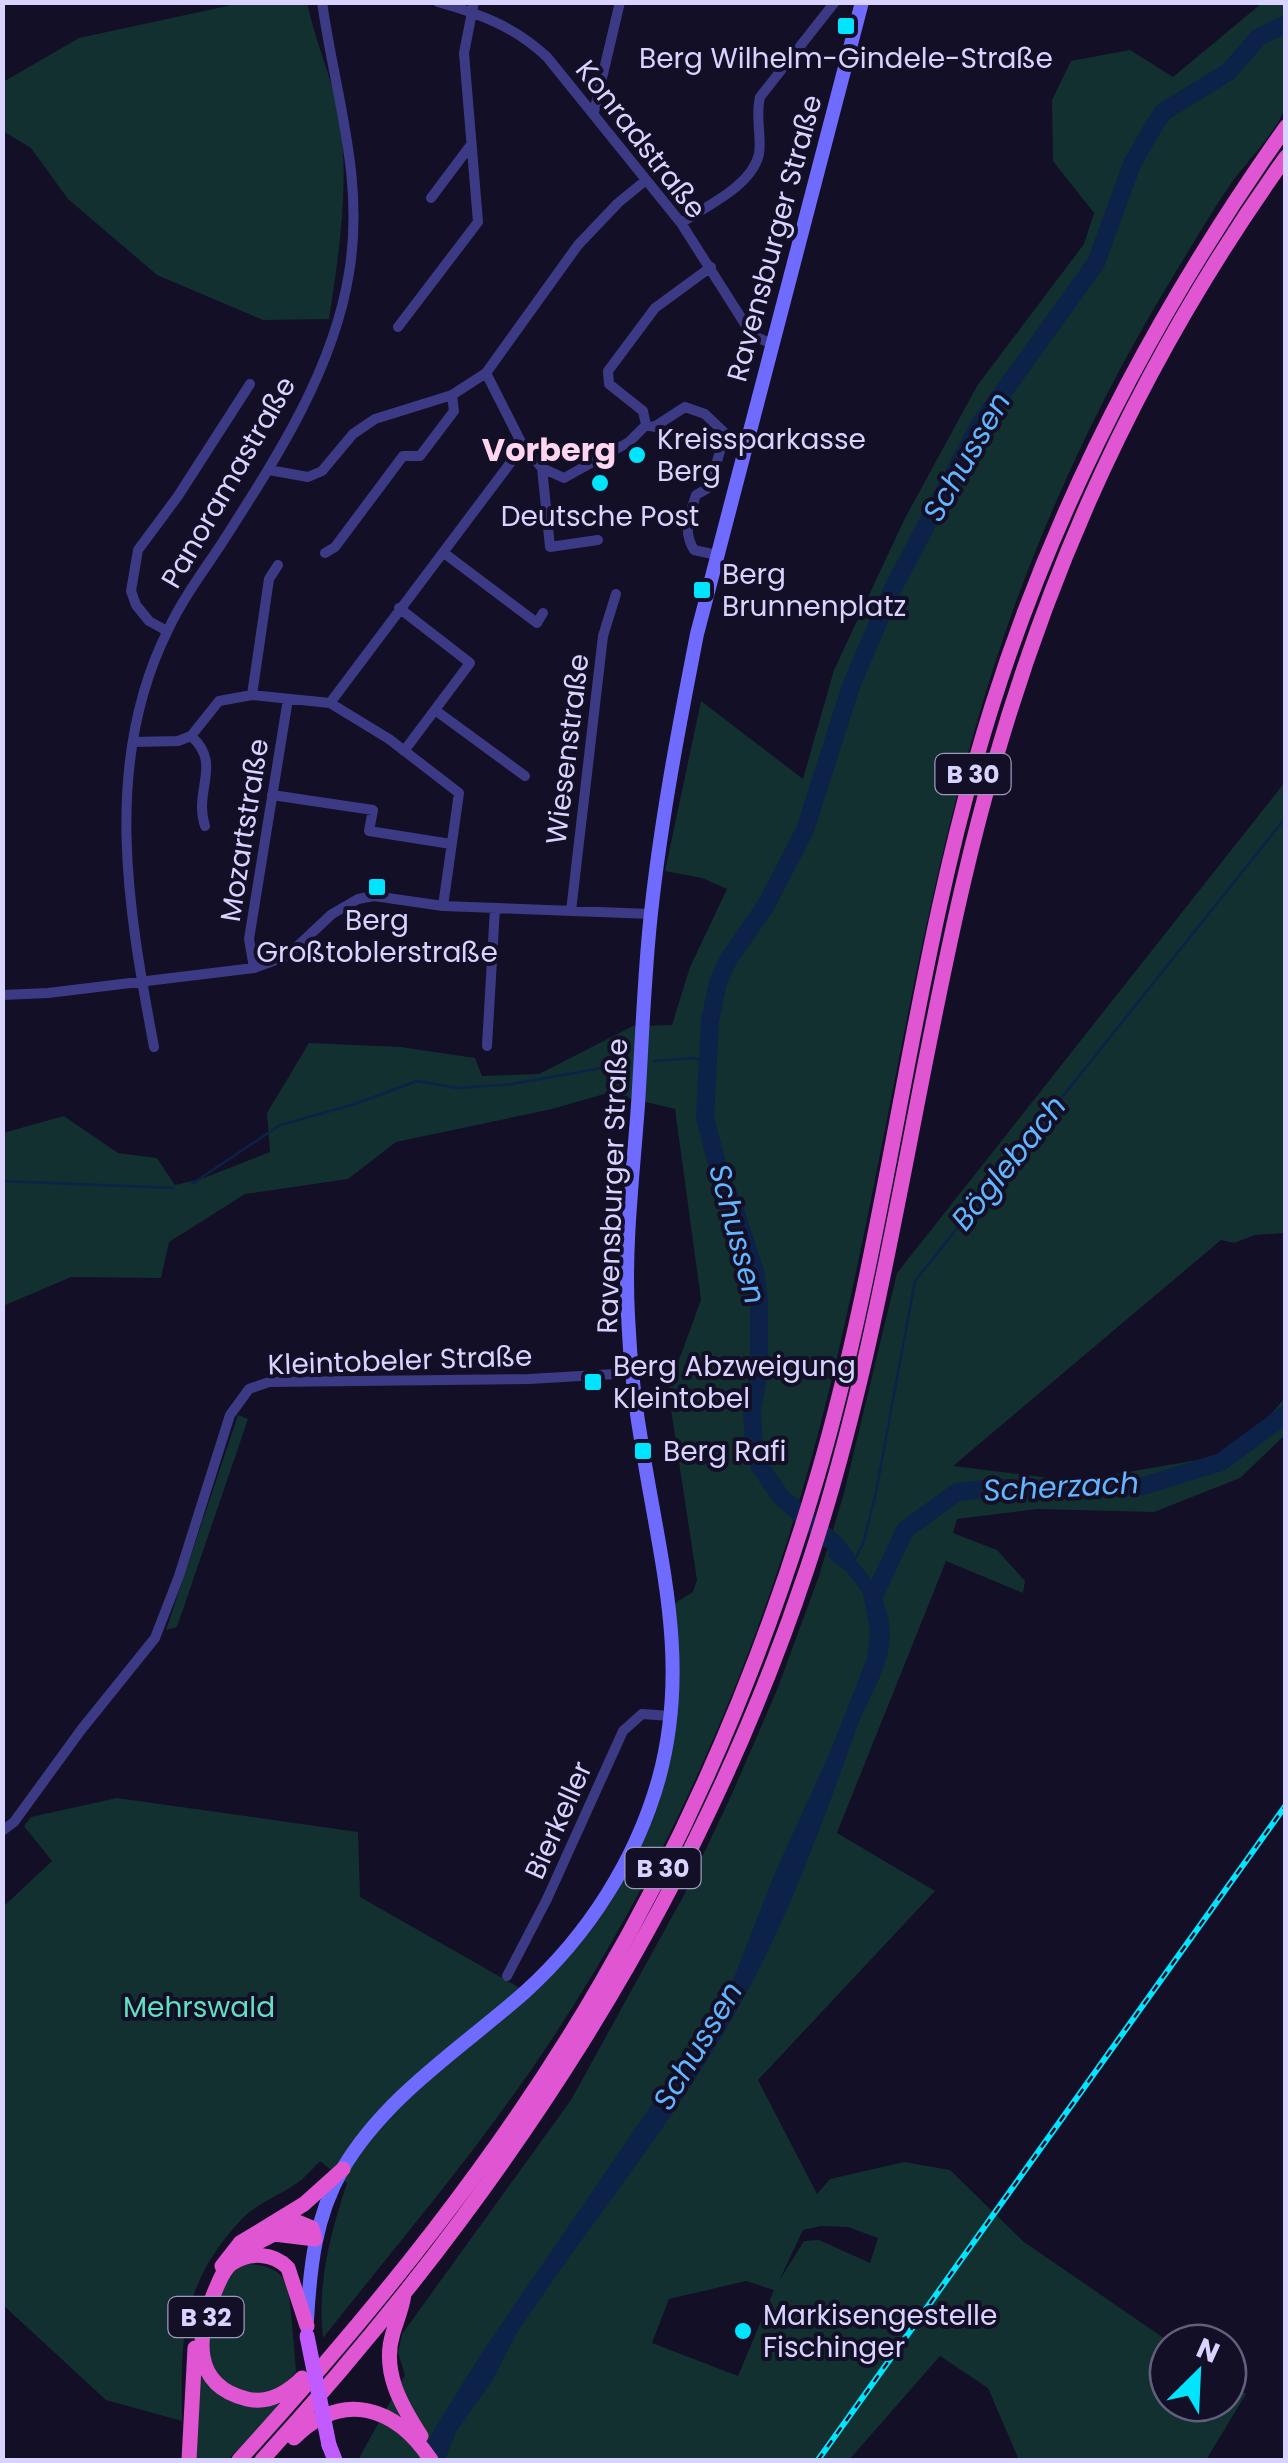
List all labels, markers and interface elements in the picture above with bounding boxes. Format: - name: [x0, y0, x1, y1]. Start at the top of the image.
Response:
- marker: Berg Wilhelm-Gindele-Straße: [835, 15, 857, 37]
- place label: Berg Wilhelm-Gindele-Straße: [639, 39, 1053, 78]
- street label: Konradstraße: [566, 52, 715, 227]
- street label: Ravensburger Straße: [717, 90, 832, 386]
- street label: Panoramastraße: [152, 369, 305, 595]
- water label: Schussen: [912, 384, 1021, 530]
- place label: Kreissparkasse Berg: [657, 420, 866, 491]
- district label: Vorberg: [482, 427, 616, 472]
- marker: Kreissparkasse Berg: [626, 444, 648, 466]
- marker: Deutsche Post: [589, 472, 611, 494]
- place label: Deutsche Post: [501, 497, 699, 536]
- place label: Berg Brunnenplatz: [722, 555, 906, 626]
- marker: Berg Brunnenplatz: [691, 579, 713, 601]
- street label: Wiesenstraße: [536, 651, 599, 847]
- street label: Mozartstraße: [211, 736, 278, 924]
- road number: B 30: [936, 754, 1010, 794]
- marker: Berg Großtoblerstraße: [366, 876, 388, 898]
- place label: Berg Großtoblerstraße: [256, 901, 498, 972]
- street label: Ravensburger Straße: [588, 1038, 637, 1334]
- water label: Böglebach: [941, 1086, 1076, 1239]
- water label: Schussen: [698, 1159, 777, 1309]
- street label: Kleintobeler Straße: [267, 1336, 533, 1385]
- place label: Berg Abzweigung Kleintobel: [613, 1347, 856, 1418]
- marker: Berg Abzweigung Kleintobel: [582, 1371, 604, 1393]
- place label: Berg Rafi: [663, 1432, 786, 1471]
- marker: Berg Rafi: [632, 1440, 654, 1462]
- water label: Scherzach: [982, 1461, 1140, 1512]
- street label: Bierkeller: [515, 1755, 602, 1885]
- road number: B 30: [626, 1848, 700, 1888]
- water label: Schussen: [642, 1973, 753, 2118]
- park label: Mehrswald: [123, 1988, 275, 2027]
- place label: Markisengestelle Fischinger: [763, 2296, 997, 2367]
- road number: B 32: [168, 2297, 244, 2337]
- marker: Markisengestelle Fischinger: [732, 2320, 754, 2342]
- north arrow: [1148, 2323, 1248, 2423]
- text: N: [1190, 2329, 1226, 2373]

